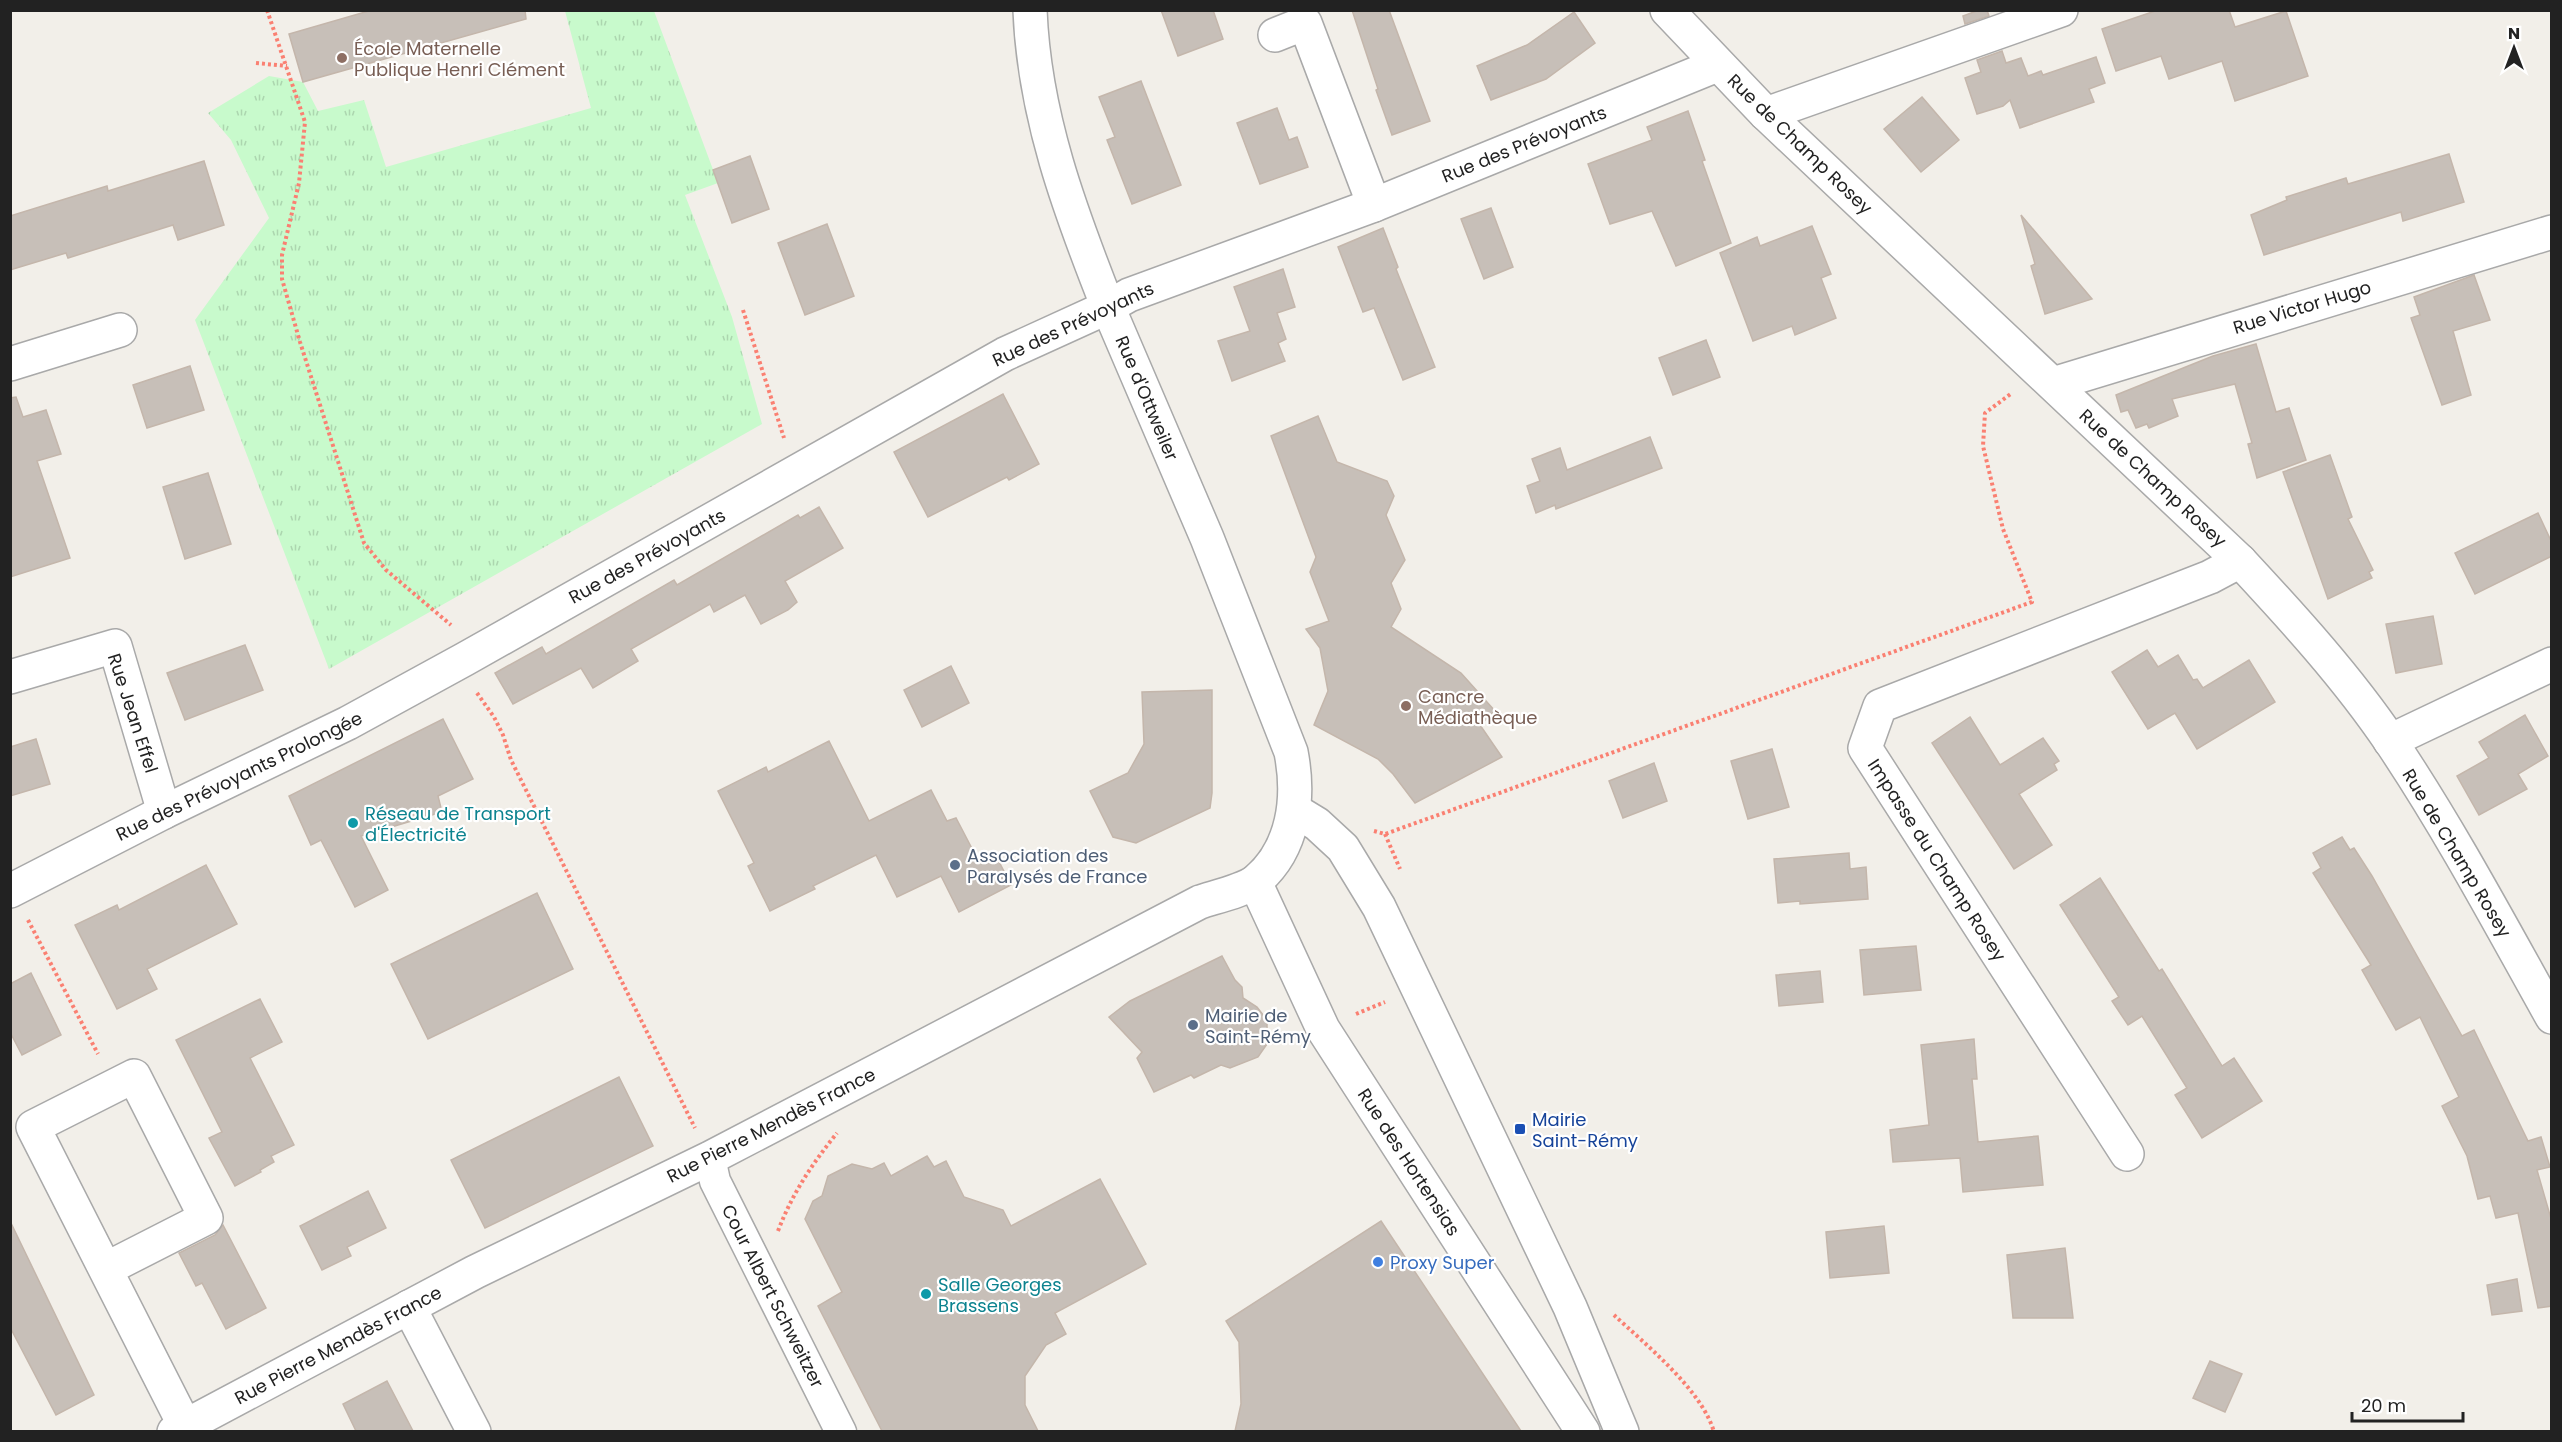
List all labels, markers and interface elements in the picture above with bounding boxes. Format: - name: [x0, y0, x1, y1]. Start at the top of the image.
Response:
- north arrow: [2484, 18, 2544, 78]
- text: N: [2508, 22, 2520, 45]
- place label: École Maternelle Publique Henri Clément: [354, 36, 565, 82]
- marker: École Maternelle Publique Henri Clément: [335, 51, 349, 65]
- street label: Rue de Champ Rosey: [1722, 68, 1878, 220]
- street label: Rue des Prévoyants: [1438, 100, 1610, 188]
- street label: Rue Victor Hugo: [2230, 274, 2374, 340]
- street label: Rue des Prévoyants: [988, 276, 1158, 372]
- street label: Rue d'Ottweiler: [1109, 332, 1185, 465]
- street label: Rue de Champ Rosey: [2074, 403, 2232, 553]
- street label: Rue des Prévoyants: [564, 502, 730, 610]
- street label: Rue Jean Effel: [102, 650, 164, 776]
- place label: Cancre Médiathèque: [1418, 684, 1538, 730]
- marker: Cancre Médiathèque: [1399, 699, 1413, 713]
- street label: Rue des Prévoyants Prolongée: [112, 705, 366, 847]
- street label: Impasse du Champ Rosey: [1862, 754, 2012, 966]
- street label: Rue de Champ Rosey: [2397, 764, 2517, 942]
- place label: Réseau de Transport d'Électricité: [365, 801, 551, 847]
- marker: Réseau de Transport d'Électricité: [346, 816, 360, 830]
- place label: Association des Paralysés de France: [967, 843, 1148, 889]
- marker: Association des Paralysés de France: [948, 858, 962, 872]
- place label: Mairie de Saint-Rémy: [1205, 1003, 1311, 1049]
- marker: Mairie de Saint-Rémy: [1186, 1018, 1200, 1032]
- street label: Rue Pierre Mendès France: [662, 1061, 880, 1189]
- street label: Rue des Hortensias: [1352, 1083, 1466, 1241]
- place label: Mairie Saint-Rémy: [1532, 1107, 1638, 1153]
- marker: Mairie Saint-Rémy: [1513, 1122, 1527, 1136]
- street label: Cour Albert Schweitzer: [716, 1200, 830, 1392]
- place label: Proxy Super: [1390, 1250, 1495, 1275]
- marker: Proxy Super: [1371, 1255, 1385, 1269]
- place label: Salle Georges Brassens: [938, 1272, 1062, 1318]
- street label: Rue Pierre Mendès France: [230, 1280, 446, 1410]
- marker: Salle Georges Brassens: [919, 1287, 933, 1301]
- scale bar: [2352, 1385, 2463, 1423]
- text: 20 m: [2361, 1393, 2406, 1418]

